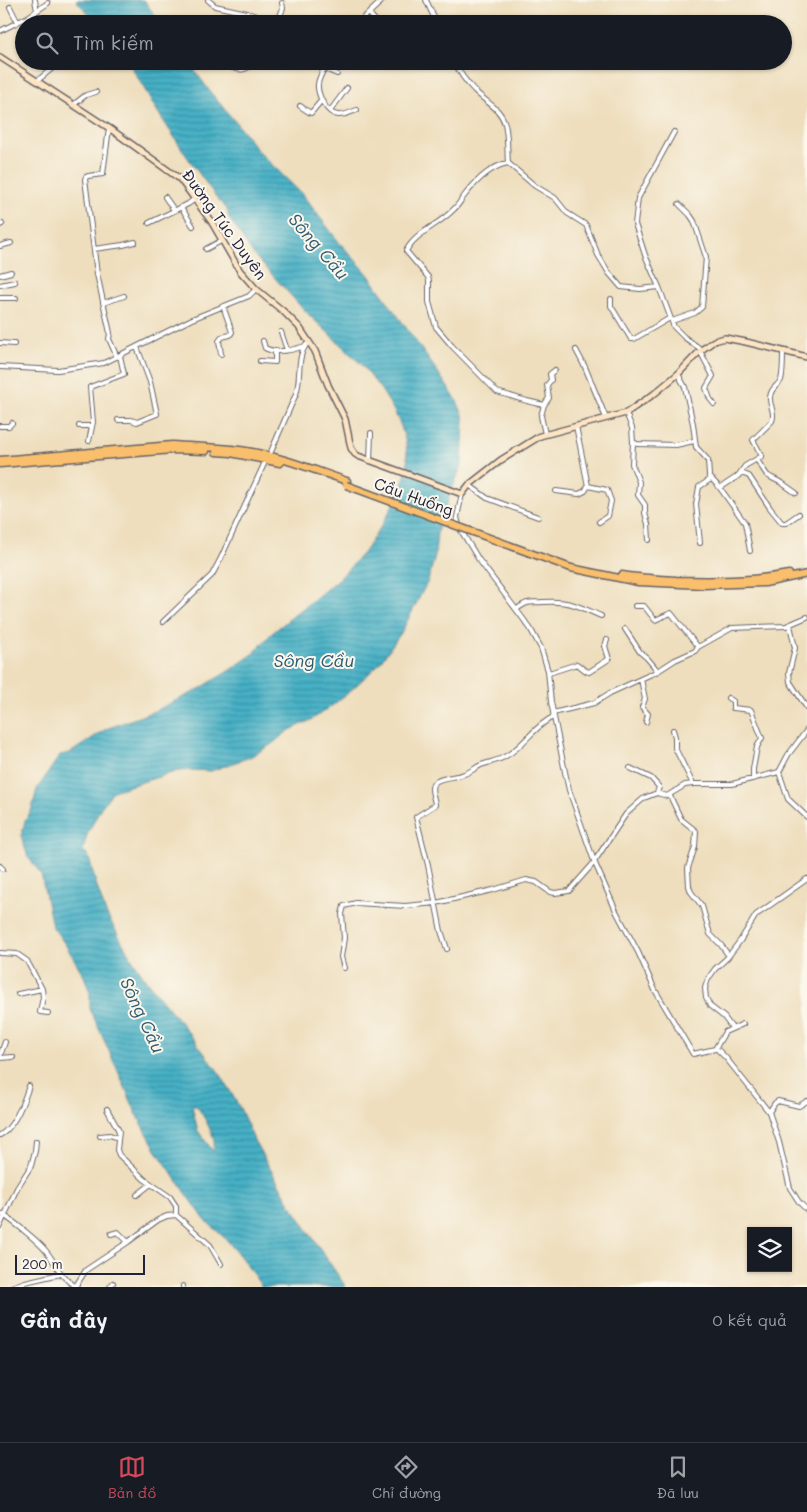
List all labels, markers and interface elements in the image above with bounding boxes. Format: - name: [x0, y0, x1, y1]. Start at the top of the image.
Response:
- search box: [15, 15, 792, 70]
- icon: search: [33, 29, 61, 57]
- text: Tìm kiếm: [73, 30, 154, 55]
- street label: Đường Túc Duyên: [178, 164, 272, 284]
- water label: Sông Cầu: [283, 208, 355, 284]
- street label: Cầu Huống: [371, 472, 457, 520]
- water label: Sông Cầu: [274, 648, 354, 672]
- water label: Sông Cầu: [115, 973, 171, 1057]
- map controls: [747, 1227, 792, 1272]
- button: layers: [747, 1227, 792, 1272]
- scale bar: [15, 1252, 145, 1275]
- text: 200 m: [22, 1254, 63, 1273]
- text: Gần đây: [20, 1306, 108, 1333]
- text: 0 kết quả: [712, 1309, 787, 1330]
- tab: Bản đồ: [108, 1453, 156, 1502]
- tab: Chỉ đường: [372, 1453, 441, 1502]
- tab: Đã lưu: [657, 1453, 699, 1502]

